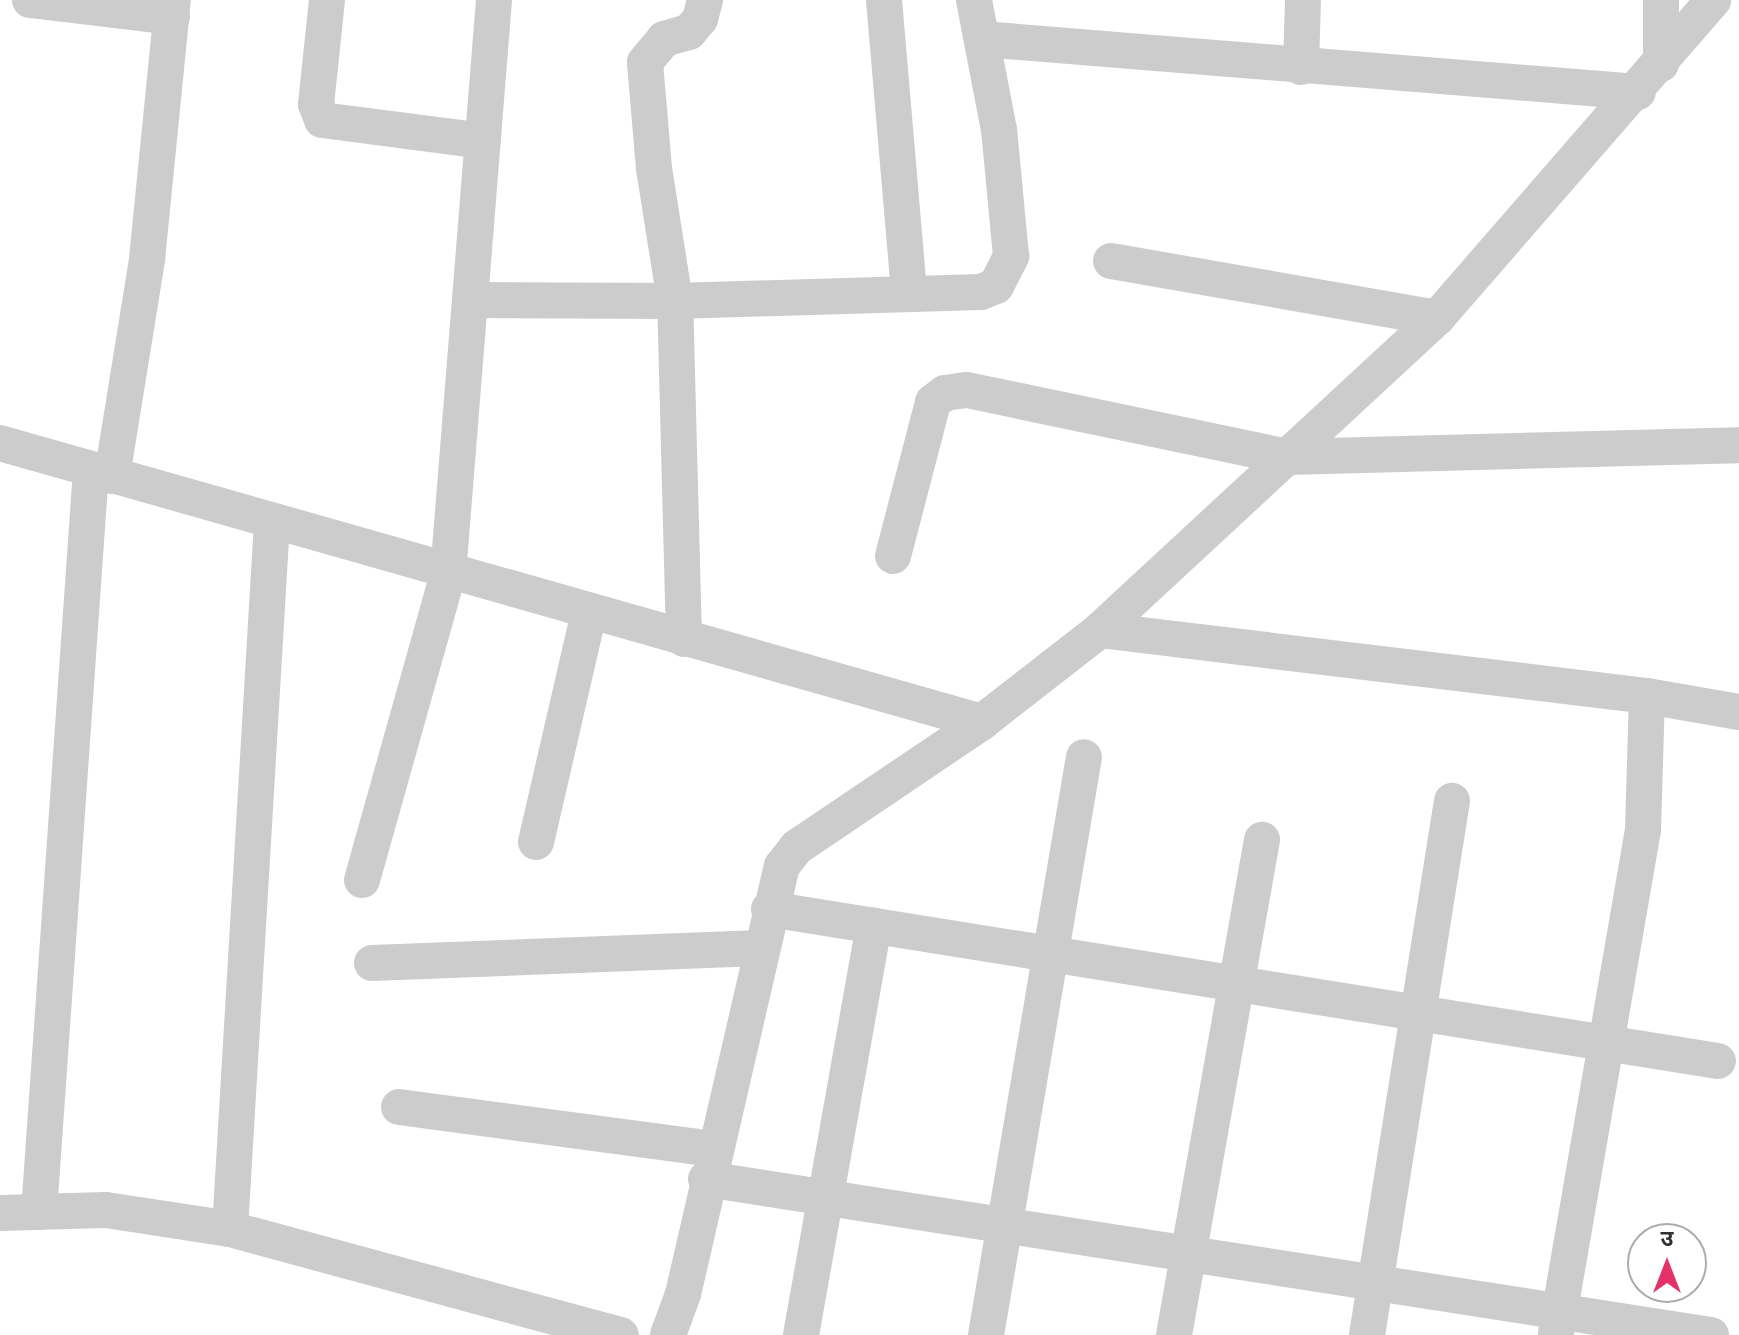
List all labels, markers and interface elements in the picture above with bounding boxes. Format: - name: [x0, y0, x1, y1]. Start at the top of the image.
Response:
- north arrow: [1627, 1223, 1707, 1303]
- text: उ: [1661, 1227, 1673, 1254]

